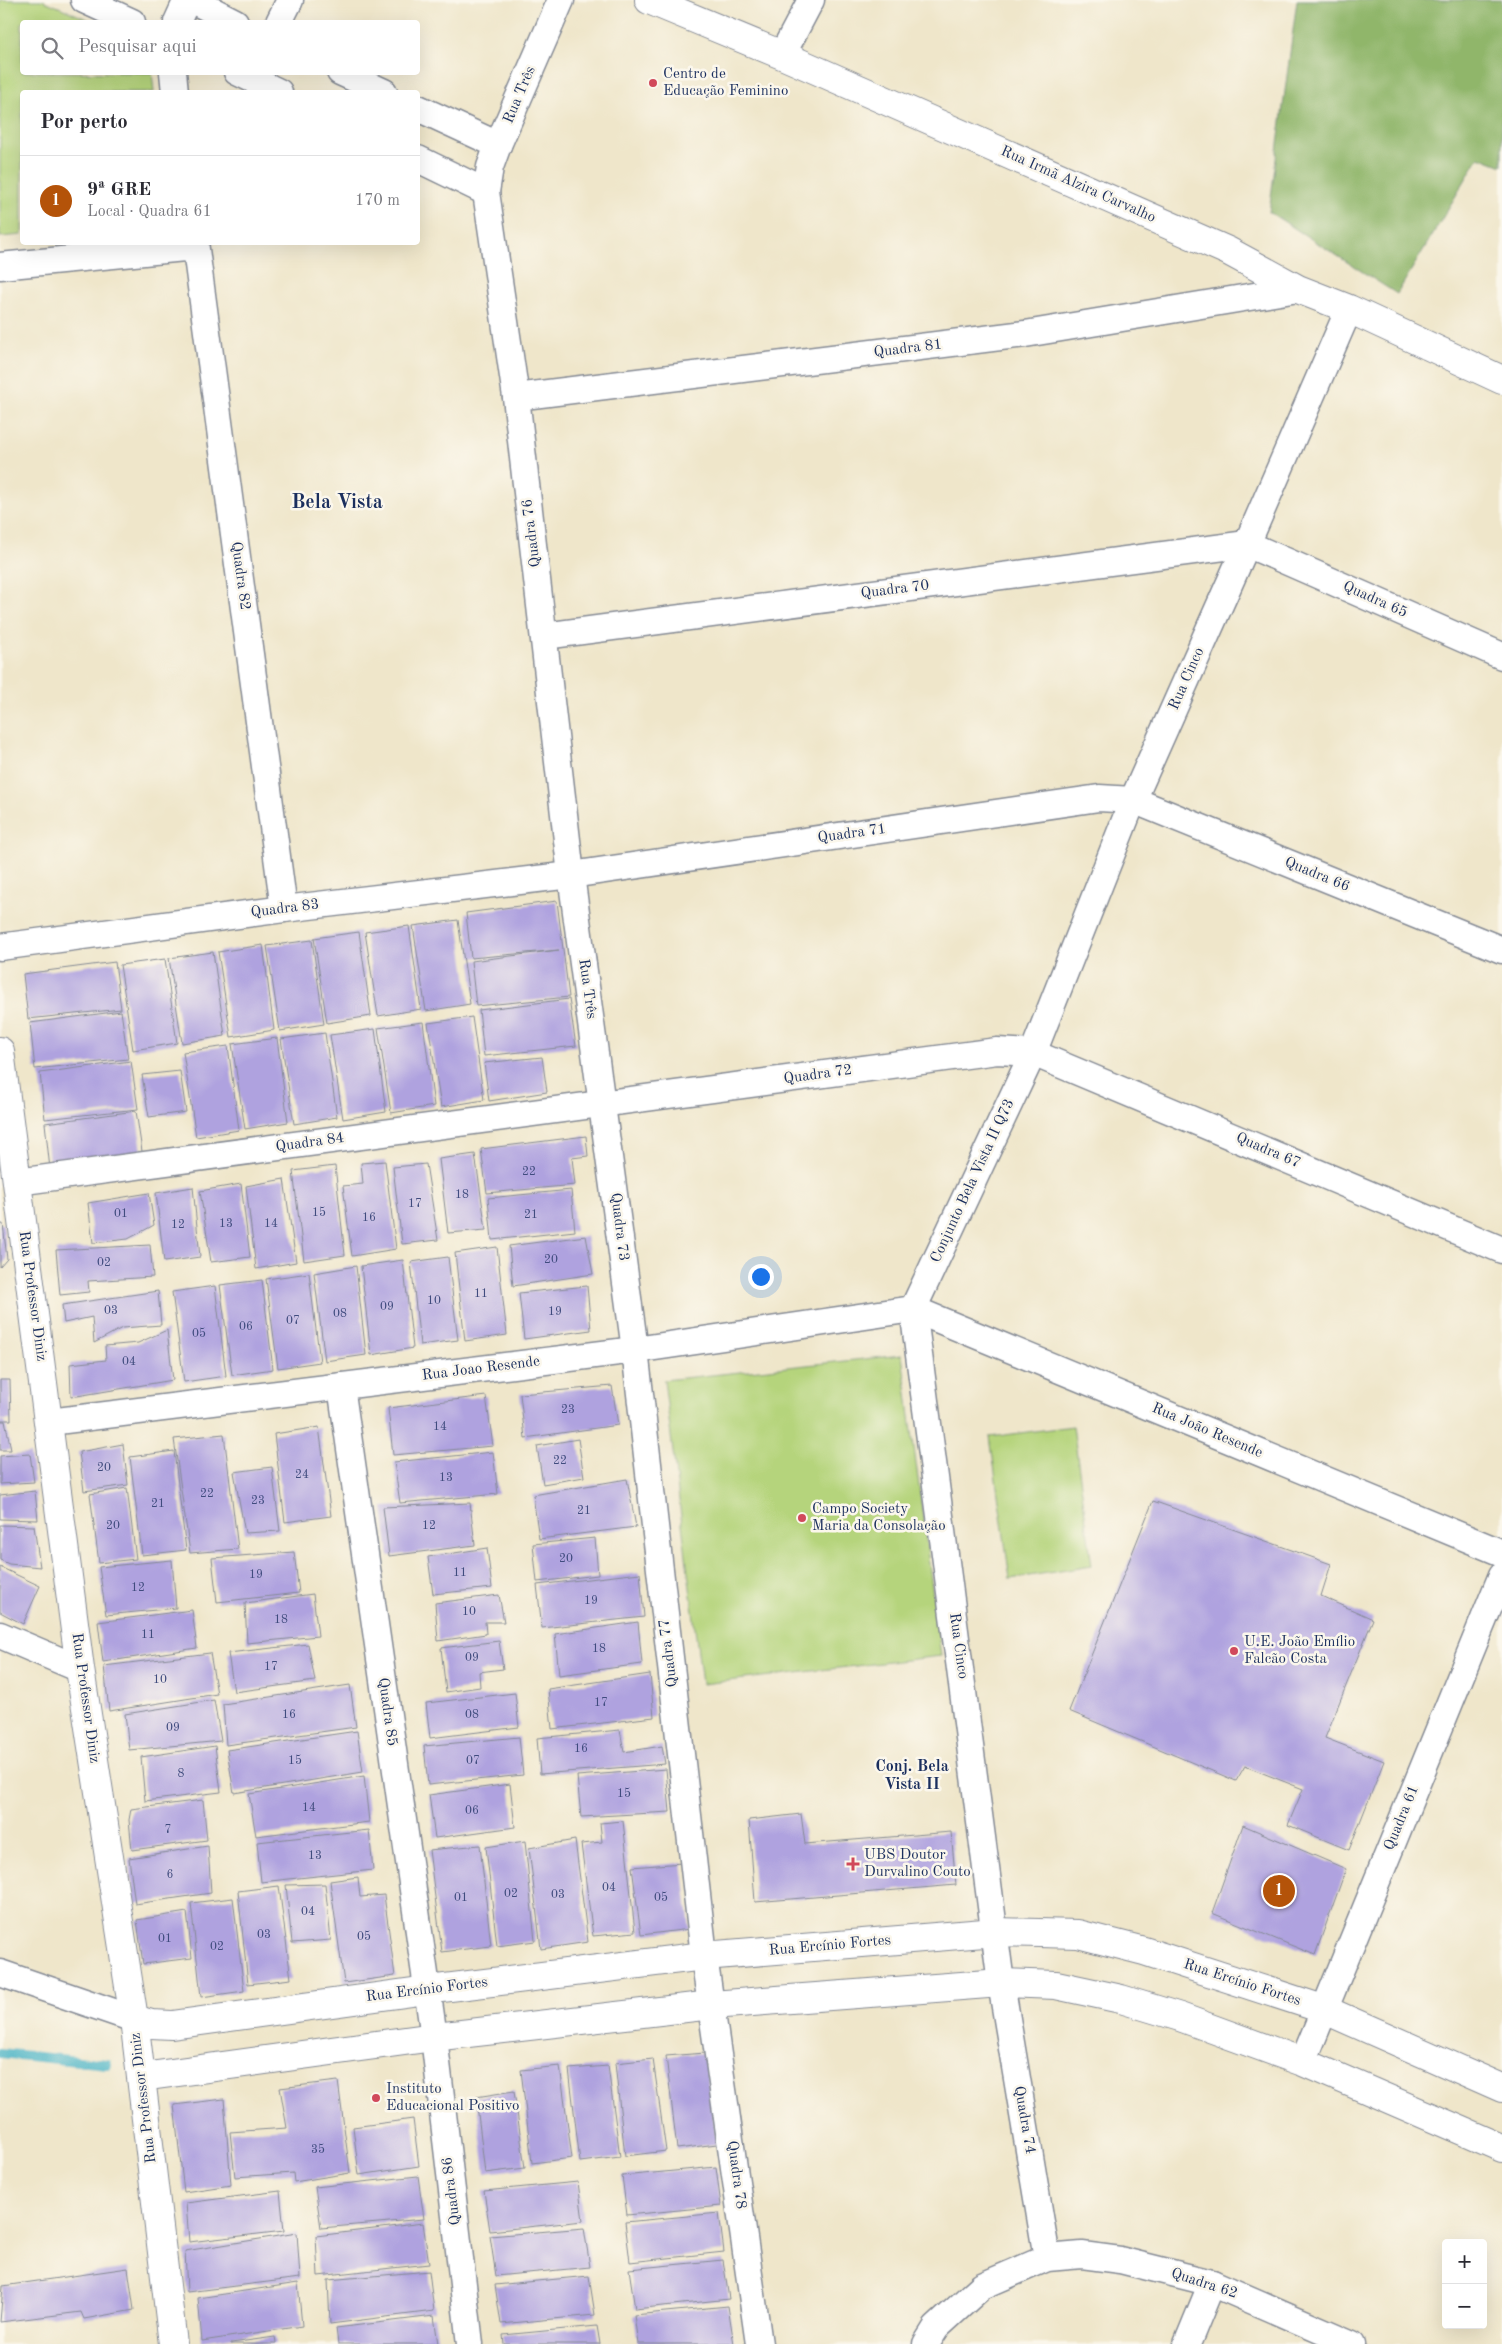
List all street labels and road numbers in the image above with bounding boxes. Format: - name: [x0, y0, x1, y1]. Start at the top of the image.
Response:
- street label: Rua Três: [501, 64, 539, 126]
- street label: Rua Irmã Alzira Carvalho: [998, 144, 1158, 226]
- street label: Quadra 81: [873, 337, 943, 361]
- street label: Quadra 76: [520, 498, 544, 568]
- street label: Quadra 82: [228, 541, 252, 611]
- street label: Quadra 70: [860, 578, 930, 602]
- street label: Quadra 65: [1340, 579, 1410, 621]
- street label: Rua Cinco: [1167, 646, 1207, 712]
- street label: Quadra 71: [817, 822, 887, 846]
- street label: Quadra 66: [1282, 855, 1352, 895]
- street label: Quadra 83: [250, 897, 320, 921]
- street label: Rua Três: [575, 958, 599, 1020]
- street label: Quadra 72: [783, 1063, 853, 1087]
- street label: Conjunto Bela Vista II Q73: [928, 1097, 1018, 1265]
- street label: Quadra 84: [275, 1131, 345, 1155]
- street label: Quadra 67: [1233, 1131, 1303, 1171]
- street label: Quadra 73: [607, 1192, 631, 1262]
- street label: Rua Professor Diniz: [15, 1230, 49, 1362]
- street label: Rua Joao Resende: [421, 1354, 541, 1384]
- street label: Rua João Resende: [1149, 1401, 1265, 1461]
- street label: Rua Cinco: [946, 1612, 970, 1680]
- street label: Quadra 77: [657, 1618, 681, 1688]
- street label: Rua Professor Diniz: [68, 1632, 102, 1764]
- street label: Quadra 85: [375, 1677, 399, 1747]
- street label: Quadra 61: [1382, 1783, 1422, 1853]
- street label: Rua Ercínio Fortes: [768, 1933, 892, 1959]
- street label: Rua Ercínio Fortes: [1181, 1957, 1303, 2009]
- street label: Rua Ercínio Fortes: [365, 1975, 489, 2005]
- street label: Rua Professor Diniz: [129, 2032, 159, 2164]
- street label: Quadra 74: [1011, 2085, 1037, 2155]
- street label: Quadra 78: [724, 2140, 748, 2210]
- street label: Quadra 86: [440, 2156, 464, 2226]
- street label: Quadra 62: [1169, 2266, 1239, 2302]

